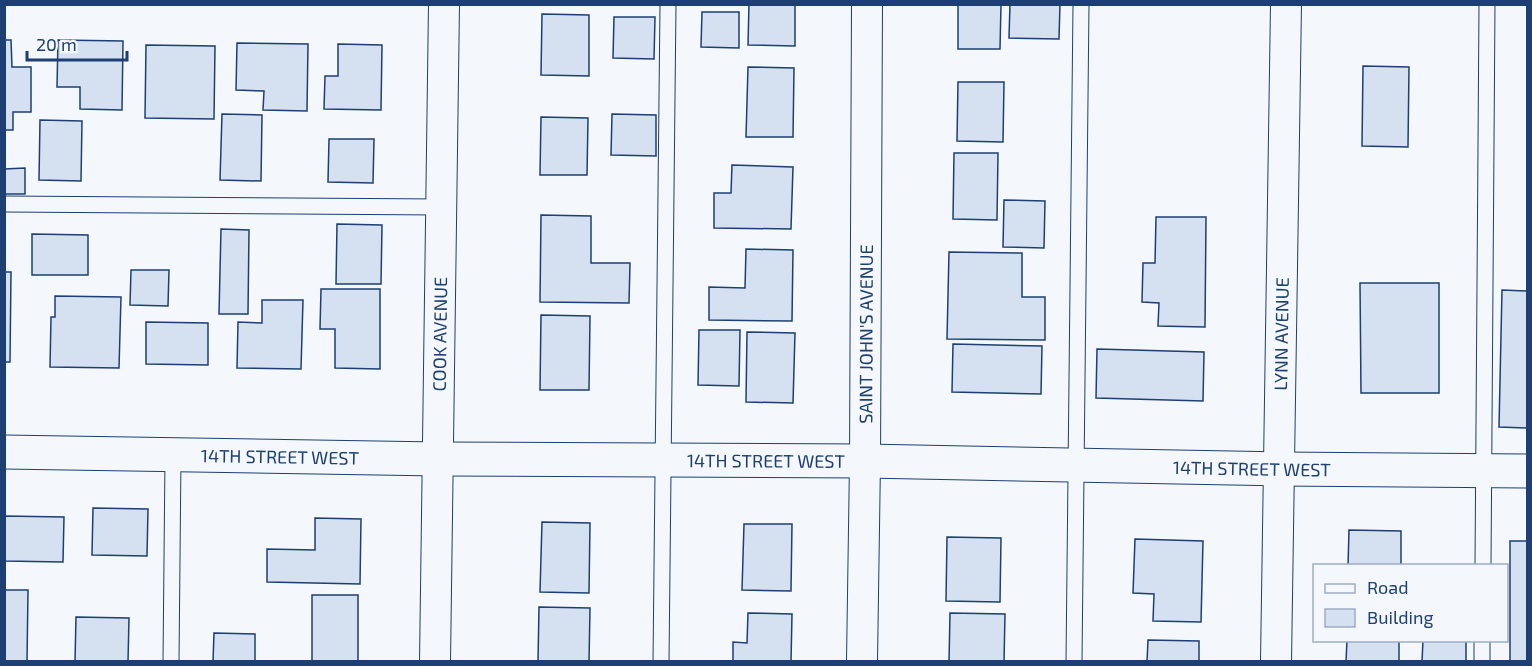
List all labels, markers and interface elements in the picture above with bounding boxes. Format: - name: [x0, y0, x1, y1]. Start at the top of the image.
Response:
- scale bar: [27, 24, 128, 62]
- text: 20 m: [36, 33, 77, 55]
- street label: SAINT JOHN'S AVENUE: [854, 244, 877, 424]
- street label: COOK AVENUE: [428, 277, 451, 391]
- street label: LYNN AVENUE: [1269, 277, 1293, 391]
- street label: 14TH STREET WEST: [201, 444, 360, 469]
- street label: 14TH STREET WEST: [687, 449, 846, 472]
- street label: 14TH STREET WEST: [1173, 456, 1331, 480]
- legend: [1313, 564, 1508, 642]
- text: Road: [1367, 576, 1408, 598]
- text: Building: [1367, 606, 1434, 628]

